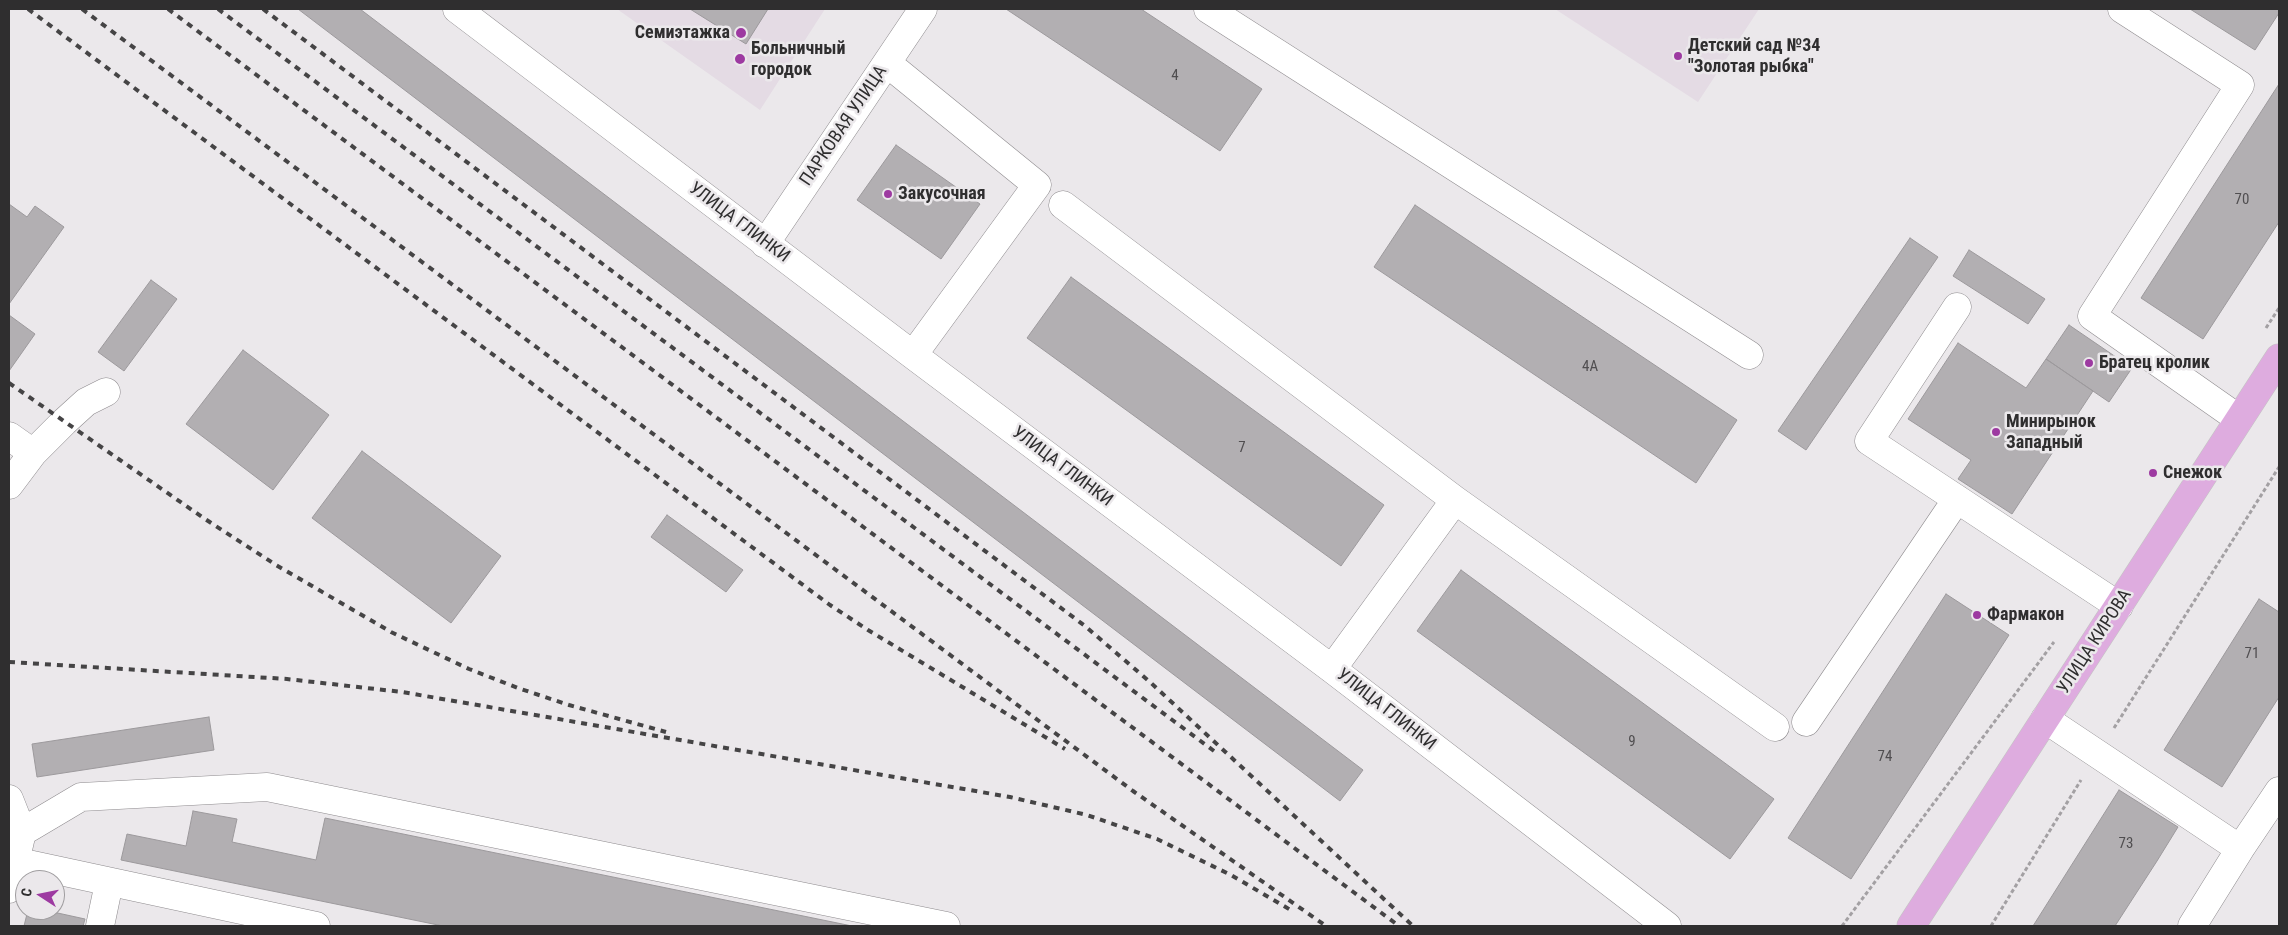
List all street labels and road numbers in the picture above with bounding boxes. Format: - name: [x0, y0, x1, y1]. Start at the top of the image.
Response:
- street label: ПАРКОВАЯ УЛИЦА: [796, 62, 892, 190]
- street label: УЛИЦА ГЛИНКИ: [684, 178, 794, 268]
- street label: УЛИЦА ГЛИНКИ: [1007, 422, 1117, 512]
- street label: УЛИЦА КИРОВА: [2053, 586, 2137, 698]
- street label: УЛИЦА ГЛИНКИ: [1332, 664, 1440, 756]

